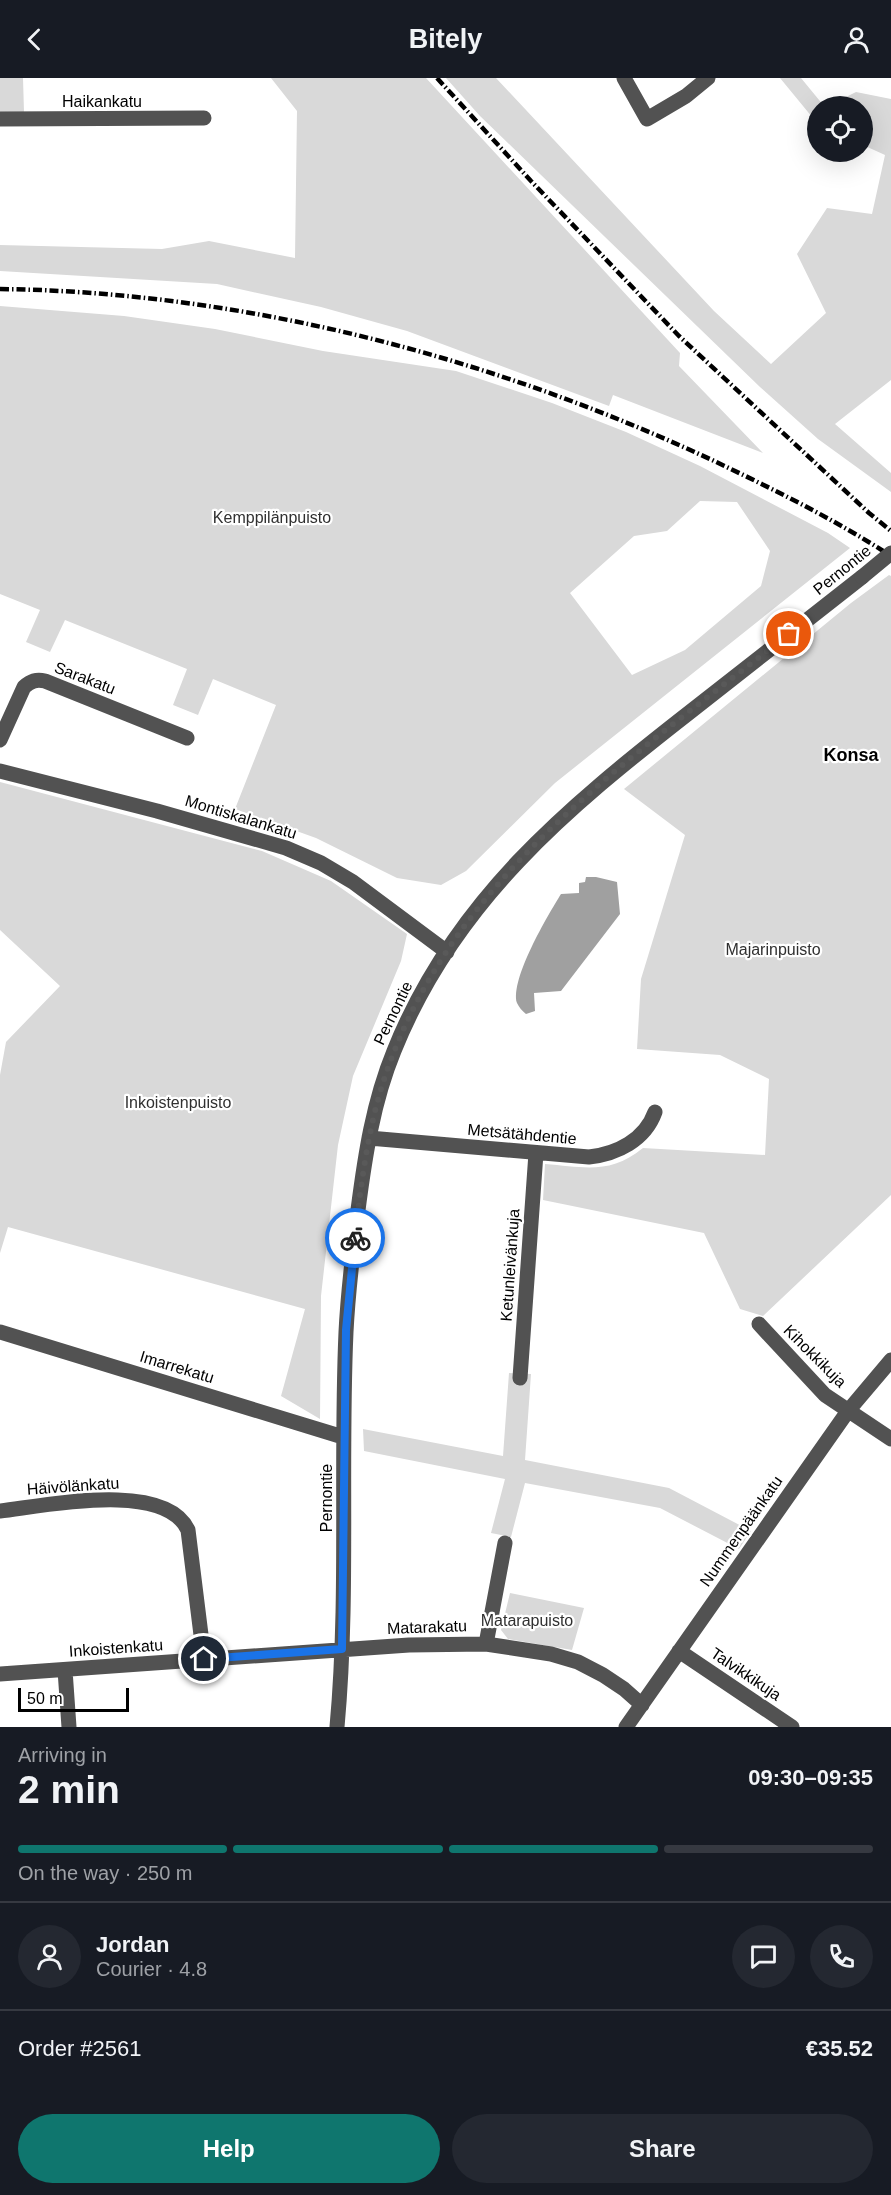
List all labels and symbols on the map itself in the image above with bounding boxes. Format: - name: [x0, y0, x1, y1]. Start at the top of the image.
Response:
- street label: Haikankatu: [62, 93, 142, 110]
- park label: Kemppilänpuisto: [213, 509, 331, 526]
- street label: Pernontie: [810, 542, 874, 598]
- pin: [763, 608, 814, 659]
- street label: Sarakatu: [52, 659, 118, 697]
- district label: Konsa: [823, 745, 879, 765]
- street label: Montiskalankatu: [183, 792, 299, 842]
- park label: Majarinpuisto: [725, 941, 821, 958]
- street label: Pernontie: [370, 978, 416, 1048]
- park label: Inkoistenpuisto: [125, 1094, 231, 1111]
- street label: Metsätähdentie: [467, 1121, 577, 1147]
- courier: [325, 1208, 385, 1268]
- street label: Ketunleivänkuja: [498, 1208, 522, 1322]
- street label: Kihokkikuja: [780, 1321, 850, 1391]
- street label: Imarrekatu: [138, 1348, 216, 1386]
- street label: Pernontie: [318, 1464, 335, 1532]
- street label: Nummenpäänkatu: [697, 1473, 785, 1589]
- street label: Häivölänkatu: [26, 1474, 120, 1498]
- park label: Matarapuisto: [481, 1612, 573, 1629]
- street label: Matarakatu: [387, 1617, 467, 1637]
- pin: [178, 1633, 229, 1684]
- street label: Inkoistenkatu: [68, 1636, 164, 1660]
- street label: Talvikkikuja: [708, 1644, 784, 1704]
- scale bar: [18, 1685, 129, 1712]

